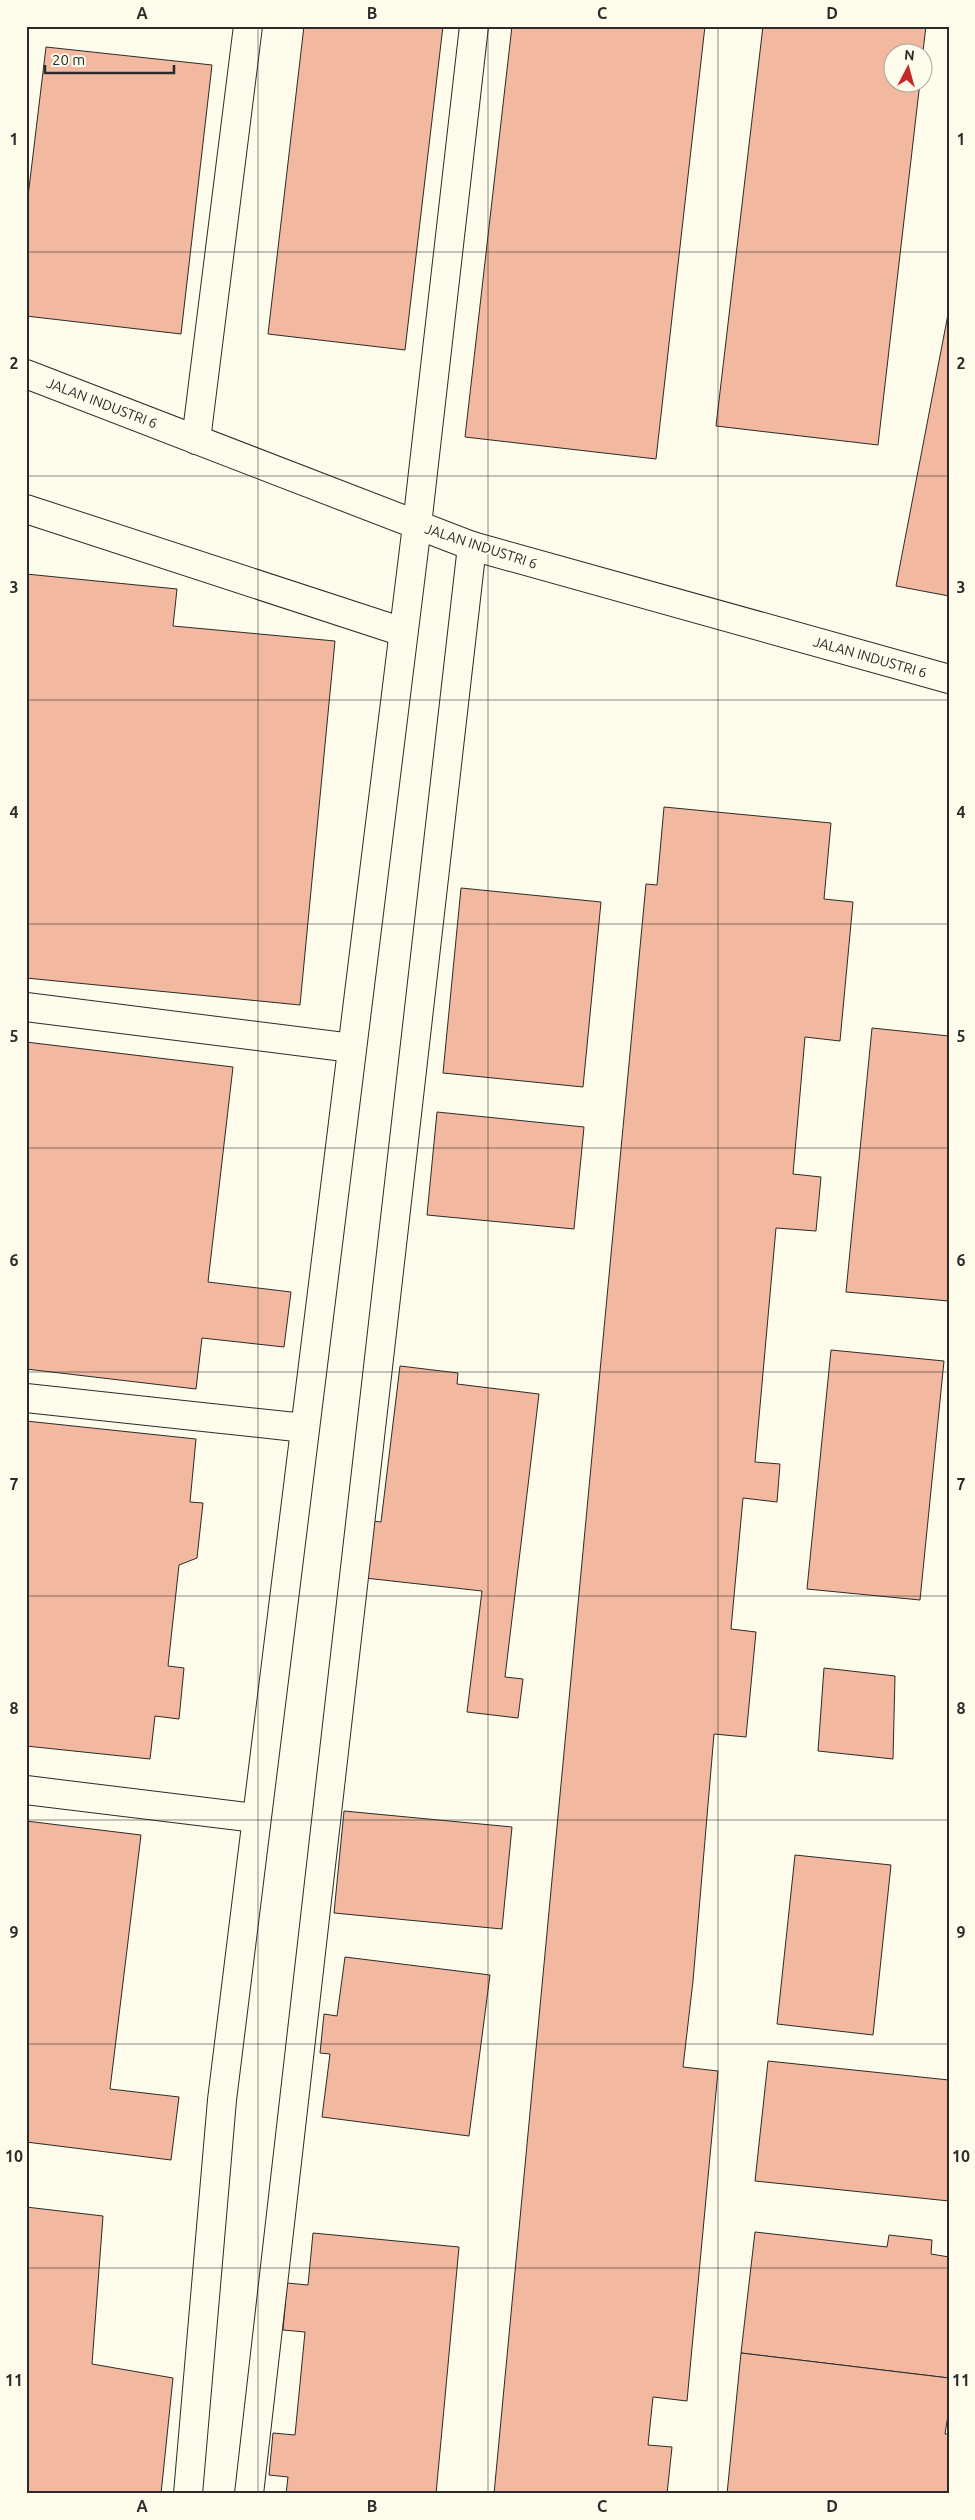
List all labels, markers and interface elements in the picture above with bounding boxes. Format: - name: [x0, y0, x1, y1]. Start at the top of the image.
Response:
- text: A: [136, 4, 148, 22]
- text: B: [367, 4, 377, 22]
- text: C: [597, 4, 607, 22]
- text: D: [826, 4, 838, 22]
- scale bar: [45, 42, 174, 74]
- north arrow: [882, 42, 932, 92]
- text: N: [903, 47, 915, 64]
- text: 20 m: [52, 51, 85, 68]
- text: 1: [9, 130, 19, 148]
- text: 1: [956, 130, 966, 148]
- text: 2: [9, 354, 19, 372]
- text: 2: [956, 354, 966, 372]
- street label: JALAN INDUSTRI 6: [44, 375, 160, 432]
- street label: JALAN INDUSTRI 6: [423, 520, 539, 572]
- text: 3: [9, 578, 19, 596]
- text: 3: [956, 578, 966, 596]
- street label: JALAN INDUSTRI 6: [811, 633, 929, 681]
- text: 4: [9, 803, 19, 821]
- text: 4: [956, 803, 966, 821]
- text: 5: [9, 1027, 19, 1045]
- text: 5: [956, 1027, 966, 1045]
- text: 6: [9, 1251, 19, 1269]
- text: 6: [956, 1251, 966, 1269]
- text: 7: [9, 1475, 19, 1493]
- text: 7: [956, 1475, 966, 1493]
- text: 8: [9, 1699, 19, 1717]
- text: 8: [956, 1699, 966, 1717]
- text: 9: [9, 1923, 19, 1941]
- text: 9: [956, 1923, 966, 1941]
- text: 10: [5, 2147, 23, 2165]
- text: 10: [952, 2147, 970, 2165]
- text: 11: [5, 2371, 23, 2389]
- text: 11: [952, 2371, 970, 2389]
- text: A: [136, 2497, 148, 2515]
- text: B: [367, 2497, 377, 2515]
- text: C: [597, 2497, 607, 2515]
- text: D: [826, 2497, 838, 2515]

